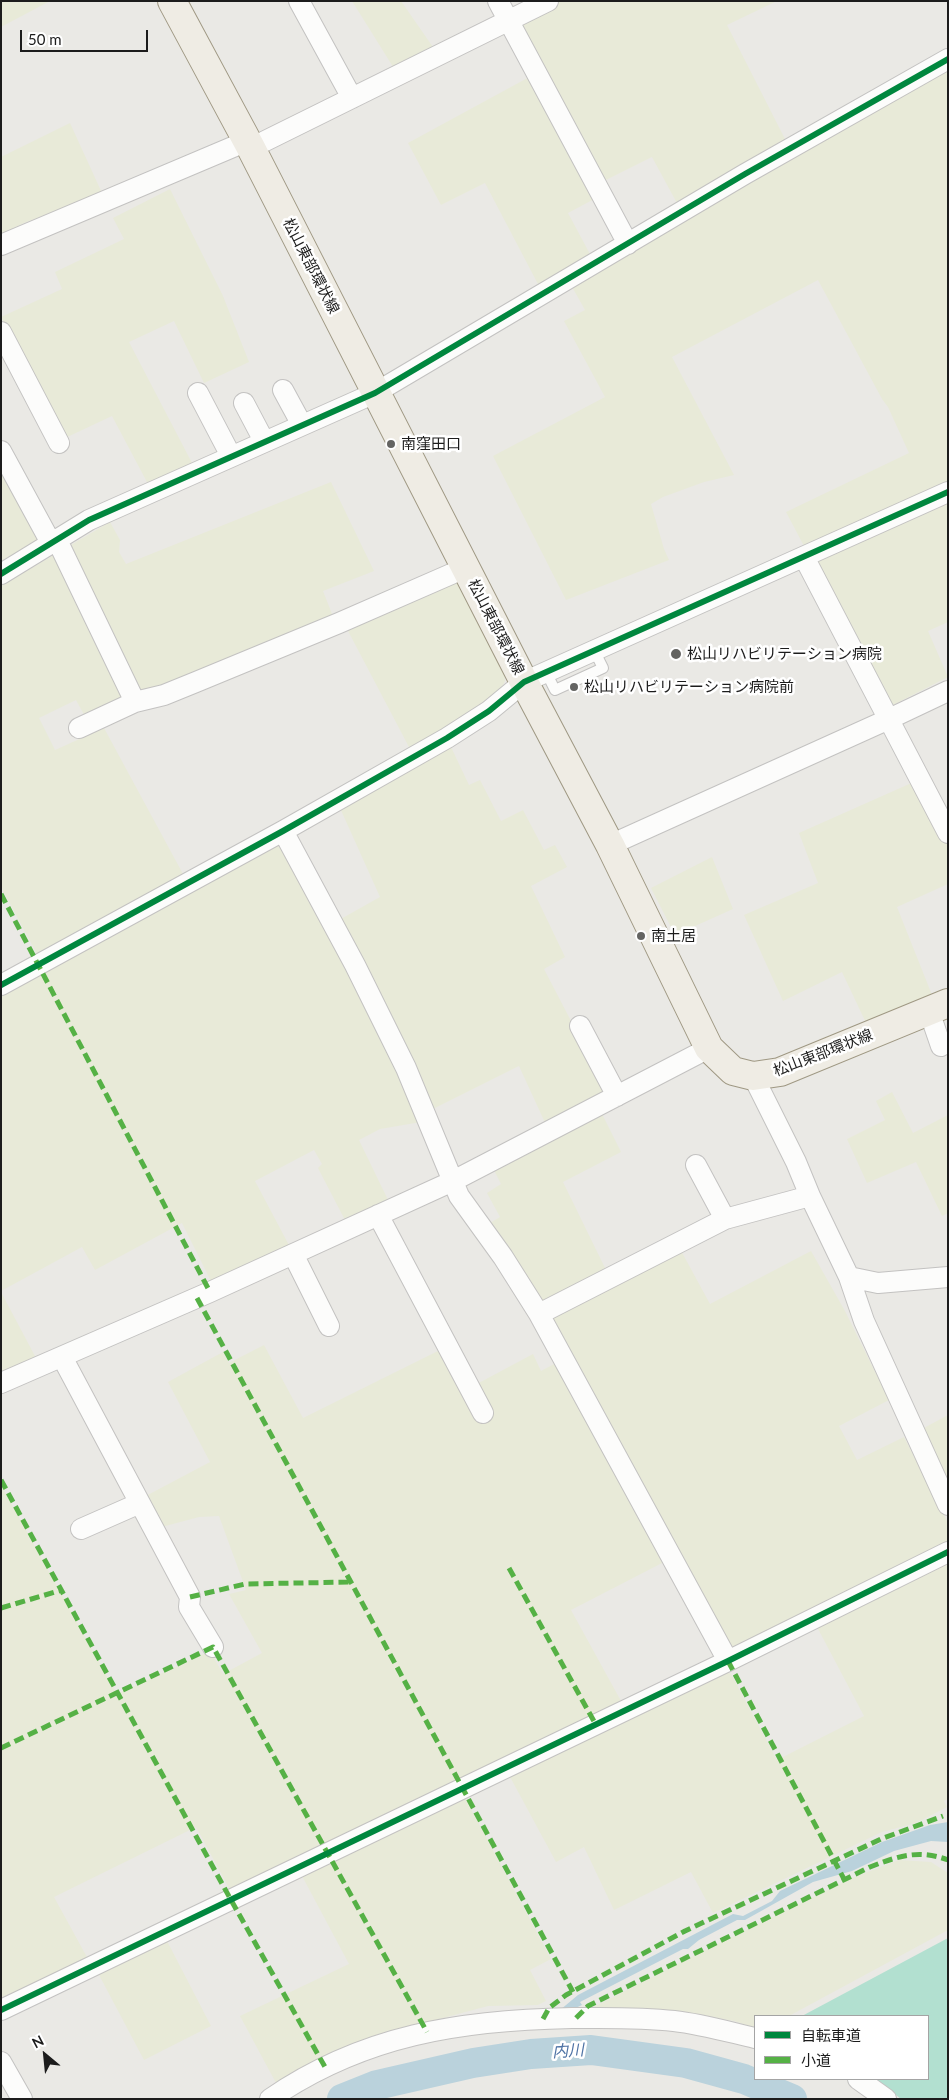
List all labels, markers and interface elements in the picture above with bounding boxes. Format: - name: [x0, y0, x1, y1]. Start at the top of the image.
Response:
- scale bar: [22, 20, 150, 52]
- text: 50 m: [28, 30, 62, 48]
- street label: 松山東部環状線: [279, 215, 343, 317]
- place label: 南窪田口: [401, 435, 461, 453]
- marker: 南窪田口: [385, 438, 397, 450]
- street label: 松山東部環状線: [464, 576, 528, 678]
- place label: 松山リハビリテーション病院: [687, 645, 882, 663]
- marker: 松山リハビリテーション病院: [669, 647, 683, 661]
- place label: 松山リハビリテーション病院前: [584, 678, 794, 696]
- marker: 松山リハビリテーション病院前: [568, 681, 580, 693]
- place label: 南土居: [651, 927, 696, 945]
- marker: 南土居: [635, 930, 647, 942]
- street label: 松山東部環状線: [771, 1026, 875, 1080]
- legend: [754, 2015, 929, 2080]
- text: 自転車道: [801, 2026, 861, 2044]
- north arrow: [20, 2030, 70, 2080]
- text: N: [29, 2031, 46, 2051]
- water label: 内川: [551, 2040, 585, 2062]
- text: 小道: [801, 2051, 831, 2069]

